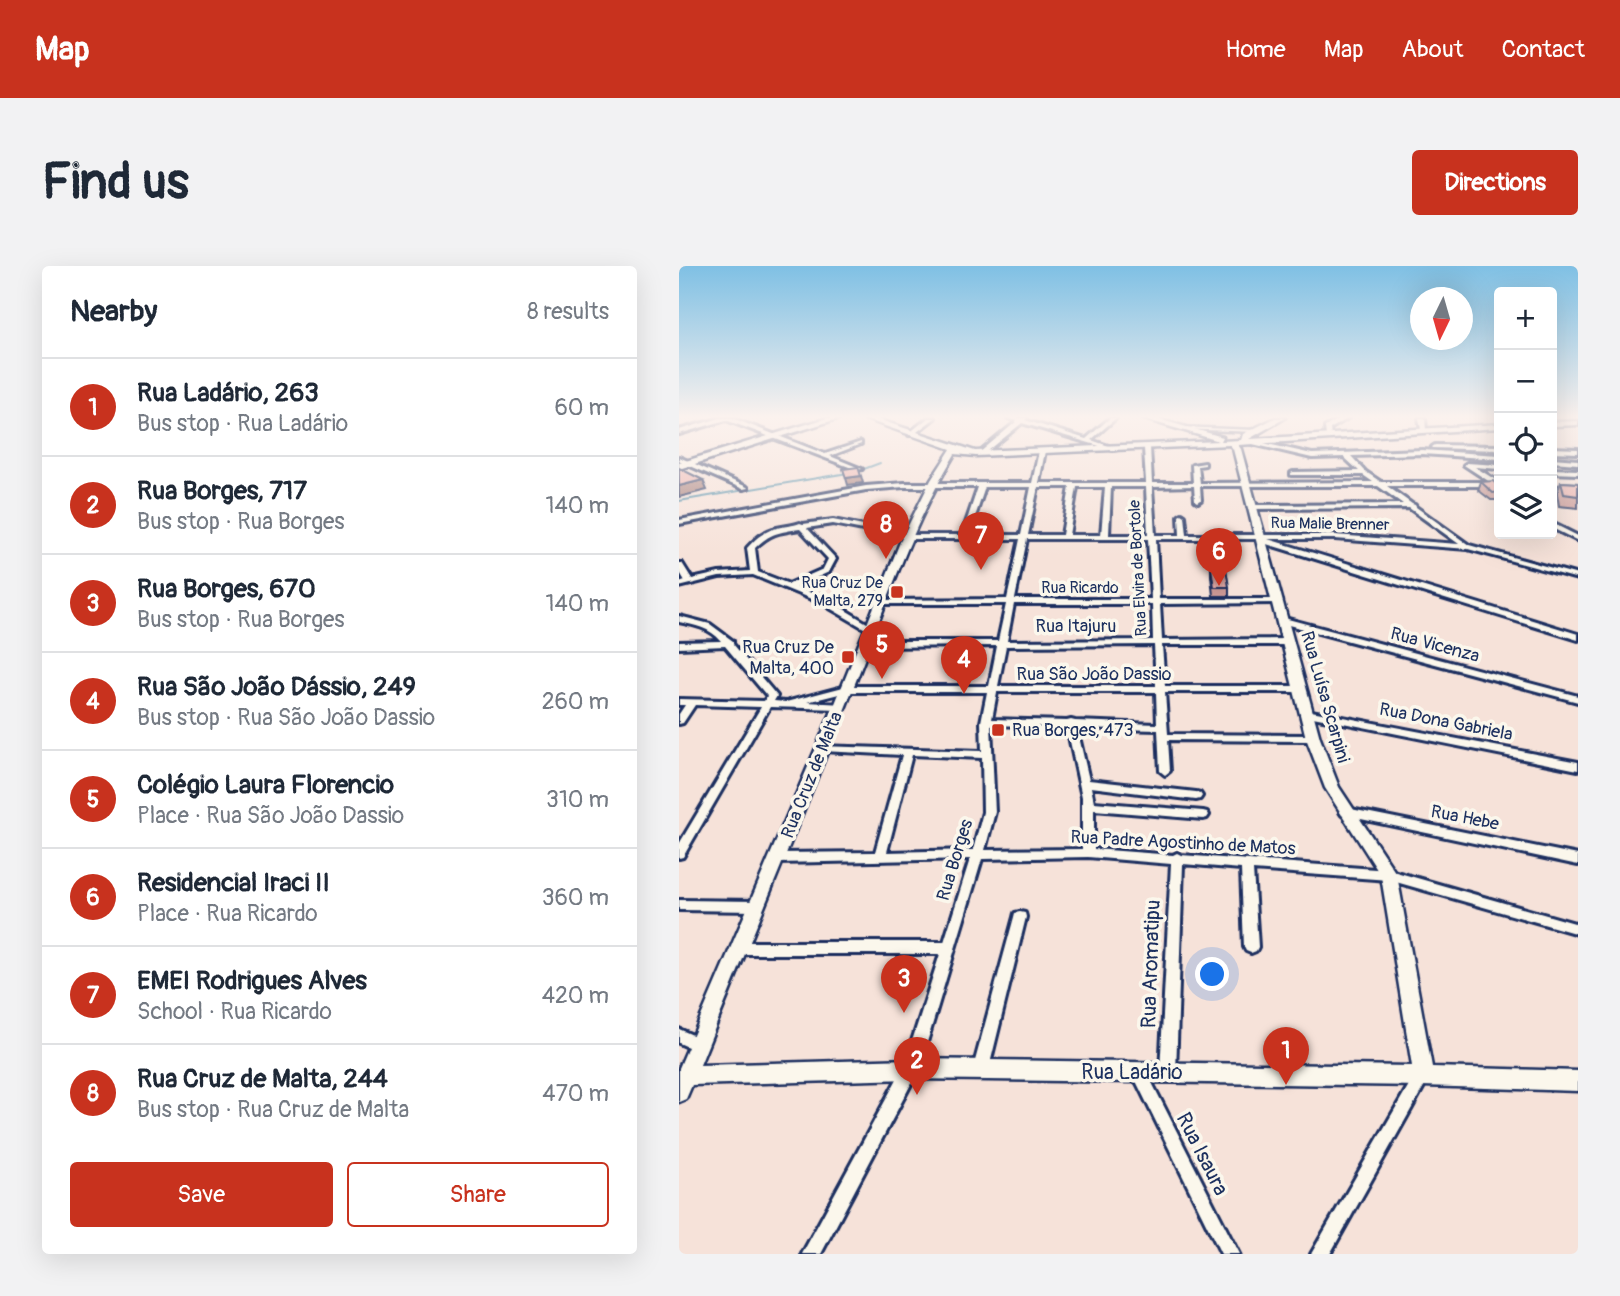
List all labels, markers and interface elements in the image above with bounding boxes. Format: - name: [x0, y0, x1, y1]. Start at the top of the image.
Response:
- text: Map: [35, 29, 90, 70]
- text: Home: [1225, 35, 1286, 64]
- text: Map: [1324, 35, 1364, 64]
- text: About: [1402, 35, 1464, 64]
- text: Contact: [1502, 35, 1585, 64]
- button: Directions: [1412, 150, 1578, 215]
- text: Find us: [42, 152, 189, 213]
- north arrow: [1410, 287, 1473, 350]
- map controls: [1494, 287, 1557, 539]
- button: +: [1494, 287, 1557, 350]
- text: Nearby: [70, 293, 157, 330]
- text: 8 results: [527, 297, 609, 326]
- button: −: [1494, 350, 1557, 413]
- text: Rua Ladário, 263: [137, 377, 319, 409]
- text: 1: [89, 393, 98, 422]
- text: 60 m: [554, 393, 609, 422]
- text: Bus stop · Rua Ladário: [137, 409, 348, 438]
- button: locate: [1494, 413, 1557, 476]
- text: Rua Borges, 717: [137, 475, 307, 507]
- button: layers: [1494, 476, 1557, 539]
- text: 2: [87, 491, 99, 520]
- text: 140 m: [546, 491, 609, 520]
- street label: Rua Elvira de Bortole: [1124, 499, 1152, 637]
- pin: 8: [863, 501, 909, 559]
- text: Bus stop · Rua Borges: [137, 507, 345, 536]
- pin: 7: [958, 512, 1004, 570]
- street label: Rua Malie Brenner: [1270, 513, 1390, 535]
- pin: 6: [1196, 528, 1242, 586]
- text: Rua Borges, 670: [137, 573, 316, 605]
- place label: Rua Cruz De Malta, 279: [801, 573, 883, 611]
- street label: Rua Ricardo: [1041, 578, 1119, 598]
- marker: Rua Cruz De Malta, 279: [889, 584, 905, 600]
- text: 3: [87, 589, 99, 618]
- text: 140 m: [546, 589, 609, 618]
- text: Bus stop · Rua Borges: [137, 605, 345, 634]
- street label: Rua Itajuru: [1036, 615, 1116, 638]
- pin: 5: [859, 621, 905, 679]
- street label: Rua Vicenza: [1388, 622, 1482, 668]
- street label: Rua Luísa Scarpini: [1295, 629, 1355, 765]
- place label: Rua Cruz De Malta, 400: [742, 636, 834, 680]
- pin: 4: [941, 636, 987, 694]
- marker: Rua Cruz De Malta, 400: [840, 649, 856, 665]
- street label: Rua São João Dassio: [1017, 663, 1172, 686]
- text: Rua São João Dássio, 249: [137, 671, 416, 703]
- text: 4: [86, 687, 100, 716]
- text: 260 m: [542, 687, 609, 716]
- street label: Rua Dona Gabriela: [1377, 698, 1515, 746]
- text: Bus stop · Rua São João Dassio: [137, 703, 435, 732]
- street label: Rua Cruz de Malta: [776, 708, 848, 842]
- place label: Rua Borges, 473: [1012, 719, 1134, 742]
- marker: Rua Borges, 473: [990, 722, 1006, 738]
- text: Colégio Laura Florencio: [137, 769, 394, 801]
- text: 5: [87, 785, 99, 814]
- text: 310 m: [546, 785, 609, 814]
- street label: Rua Hebe: [1429, 800, 1501, 836]
- text: Place · Rua São João Dassio: [137, 801, 404, 830]
- street label: Rua Borges: [932, 816, 978, 904]
- street label: Rua Padre Agostinho de Matos: [1070, 826, 1296, 860]
- text: Residencial Iraci II: [137, 867, 330, 899]
- text: 6: [86, 883, 100, 912]
- text: 360 m: [542, 883, 609, 912]
- text: Place · Rua Ricardo: [137, 899, 318, 928]
- street label: Rua Aromatipu: [1135, 899, 1167, 1029]
- pin: 3: [881, 955, 927, 1013]
- your location: [1195, 957, 1229, 991]
- text: EMEI Rodrigues Alves: [137, 965, 367, 997]
- text: 7: [87, 981, 99, 1010]
- text: 420 m: [542, 981, 609, 1010]
- text: School · Rua Ricardo: [137, 997, 332, 1026]
- pin: 1: [1263, 1027, 1309, 1085]
- pin: 2: [894, 1037, 940, 1095]
- street label: Rua Ladário: [1081, 1059, 1183, 1086]
- text: Rua Cruz de Malta, 244: [137, 1063, 388, 1095]
- text: 8: [87, 1079, 99, 1108]
- text: 470 m: [542, 1079, 609, 1108]
- text: Bus stop · Rua Cruz de Malta: [137, 1095, 409, 1124]
- street label: Rua Isaura: [1170, 1108, 1234, 1200]
- button: Save: [70, 1162, 333, 1227]
- button: Share: [347, 1162, 609, 1227]

